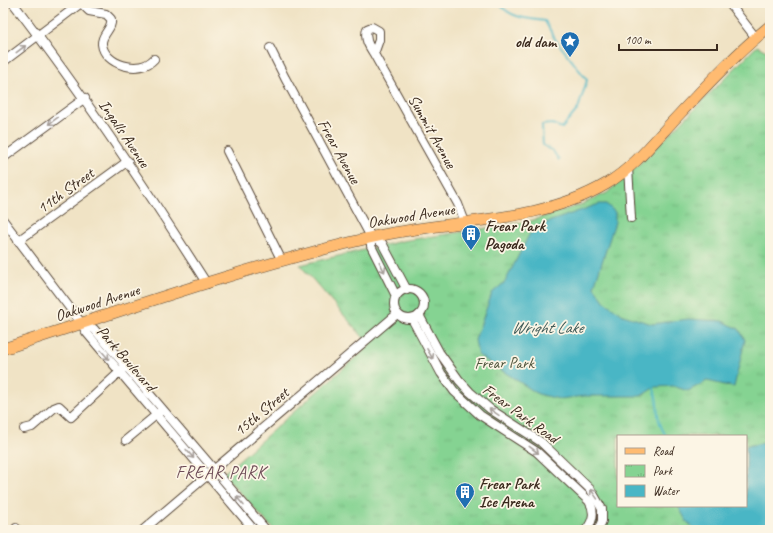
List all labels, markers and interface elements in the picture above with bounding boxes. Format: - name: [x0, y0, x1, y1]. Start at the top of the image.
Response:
- scale bar: [619, 26, 717, 52]
- place icon: old dam: [559, 30, 581, 58]
- place label: old dam: [515, 32, 558, 52]
- text: 100 m: [625, 32, 652, 48]
- one-way arrow: [15, 45, 26, 53]
- street label: Summit Avenue: [404, 91, 461, 173]
- street label: Ingalls Avenue: [94, 96, 155, 173]
- street label: Frear Avenue: [313, 116, 366, 189]
- one-way arrow: [48, 117, 59, 126]
- street label: 11th Street: [33, 163, 99, 218]
- street label: Oakwood Avenue: [366, 199, 458, 233]
- place label: Frear Park Pagoda: [485, 216, 547, 254]
- building icon: Frear Park Pagoda: [460, 223, 482, 251]
- one-way arrow: [378, 261, 386, 273]
- street label: Oakwood Avenue: [53, 279, 144, 326]
- water label: Wright Lake: [512, 317, 585, 338]
- street label: Park Boulevard: [92, 322, 162, 398]
- one-way arrow: [426, 347, 434, 359]
- one-way arrow: [101, 349, 110, 360]
- park label: Frear Park: [474, 353, 535, 373]
- street label: Frear Park Road: [479, 380, 565, 450]
- street label: 15th Street: [230, 382, 294, 440]
- one-way arrow: [489, 408, 500, 416]
- legend: [617, 435, 747, 507]
- text: Road: [653, 443, 675, 459]
- one-way arrow: [528, 446, 539, 454]
- one-way arrow: [185, 448, 194, 459]
- district label: FREAR PARK: [176, 462, 269, 483]
- text: Park: [653, 463, 674, 479]
- place label: Frear Park Ice Arena: [479, 474, 541, 512]
- building icon: Frear Park Ice Arena: [454, 481, 476, 509]
- text: Water: [653, 483, 681, 499]
- one-way arrow: [590, 489, 598, 500]
- one-way arrow: [236, 496, 245, 506]

